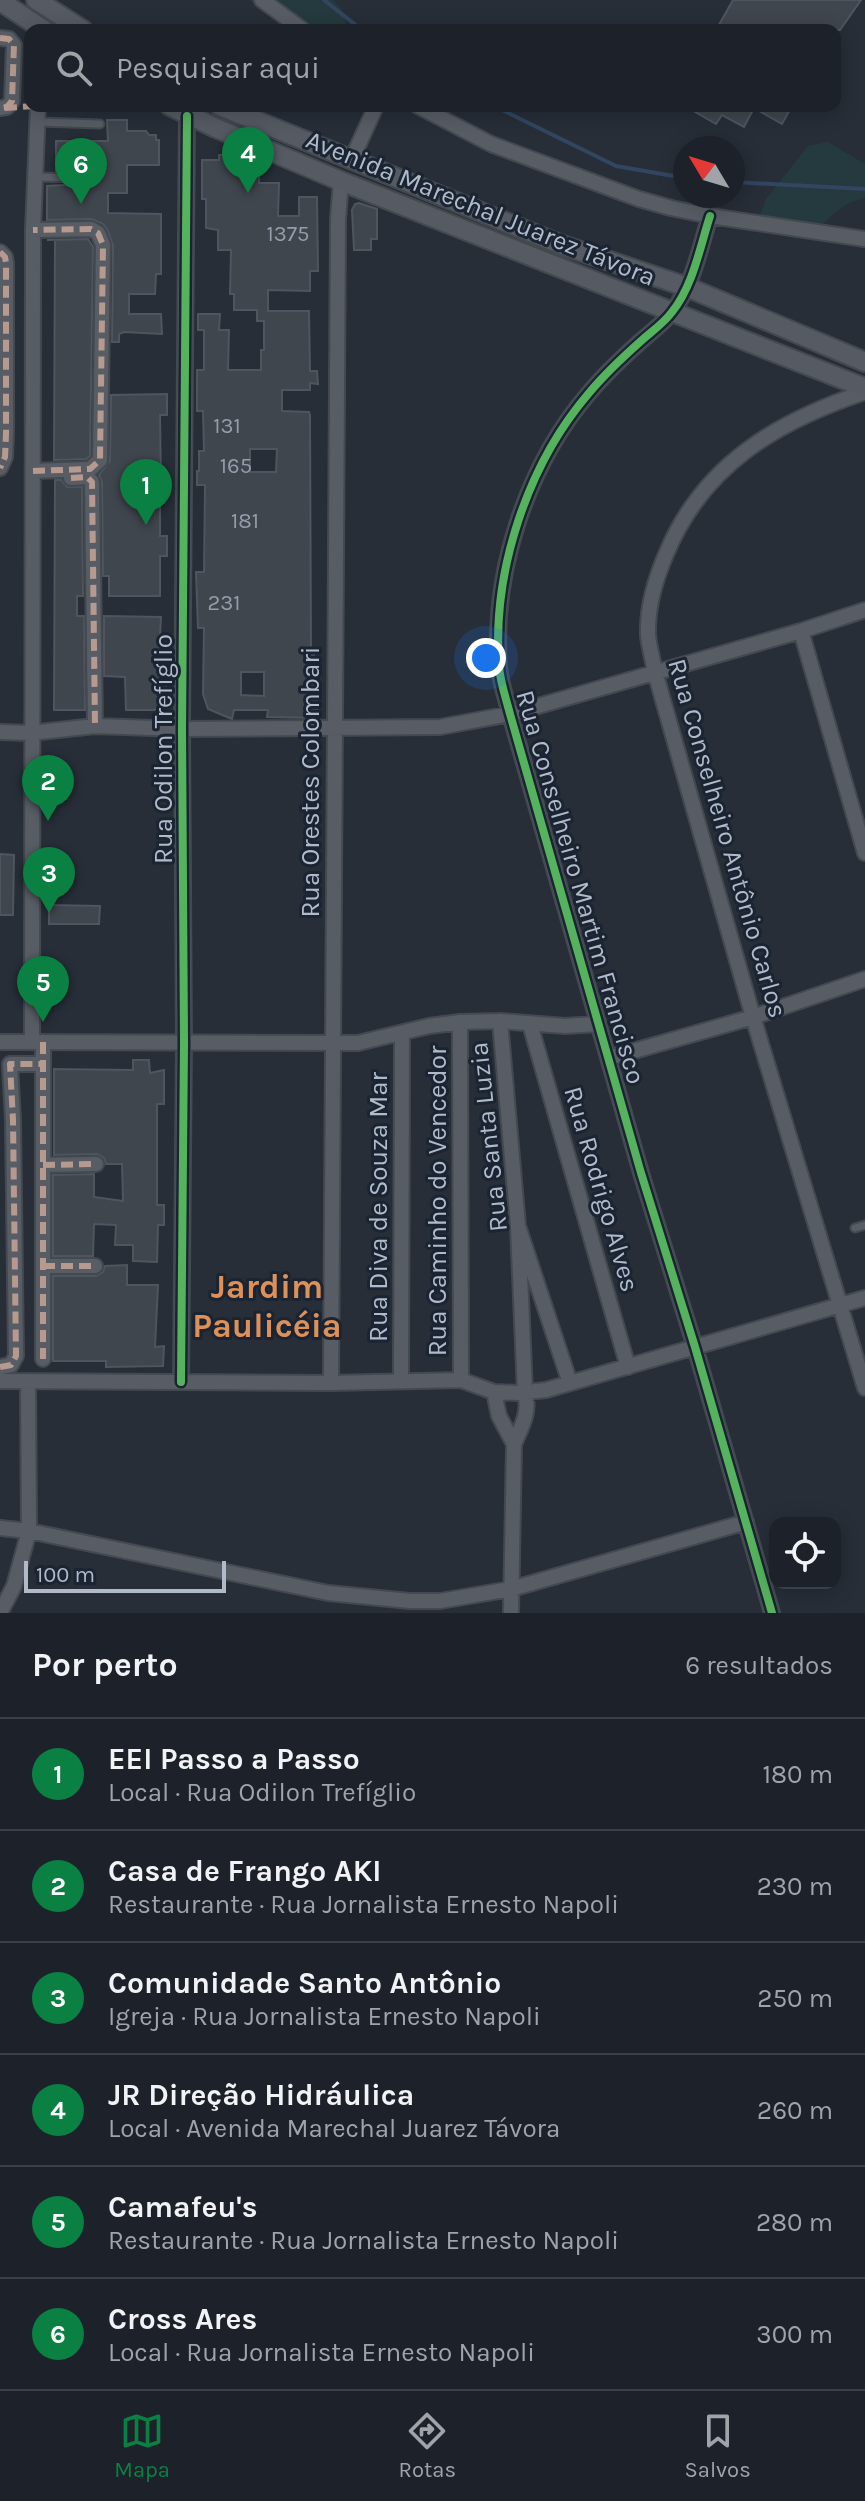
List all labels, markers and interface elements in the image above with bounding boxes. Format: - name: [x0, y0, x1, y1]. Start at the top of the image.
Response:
- search box: [24, 24, 841, 112]
- icon: search: [52, 46, 96, 90]
- text: Pesquisar aqui: [116, 50, 320, 86]
- street label: Avenida Marechal Juarez Távora: [302, 124, 660, 293]
- pin: 4: [222, 127, 274, 193]
- north arrow: [673, 136, 745, 208]
- pin: 6: [55, 138, 107, 204]
- house number: 1375: [266, 221, 310, 247]
- house number: 131: [213, 413, 241, 439]
- house number: 165: [220, 453, 252, 479]
- pin: 1: [120, 459, 172, 525]
- house number: 181: [231, 508, 259, 534]
- house number: 231: [207, 590, 241, 616]
- street label: Rua Odilon Trefíglio: [148, 634, 179, 864]
- your location: [466, 638, 506, 678]
- street label: Rua Orestes Colombari: [295, 646, 326, 918]
- street label: Rua Conselheiro Antônio Carlos: [661, 655, 794, 1021]
- street label: Rua Conselheiro Martim Francisco: [509, 687, 652, 1088]
- pin: 2: [22, 755, 74, 821]
- pin: 3: [23, 847, 75, 913]
- pin: 5: [17, 956, 69, 1022]
- street label: Rua Santa Luzia: [463, 1041, 514, 1233]
- street label: Rua Caminho do Vencedor: [422, 1045, 453, 1356]
- street label: Rua Diva de Souza Mar: [363, 1072, 394, 1342]
- street label: Rua Rodrigo Alves: [557, 1083, 646, 1295]
- district label: Jardim Paulicéia: [192, 1267, 342, 1346]
- map controls: [769, 1517, 841, 1589]
- button: locate: [769, 1517, 841, 1589]
- scale bar: [24, 1557, 226, 1593]
- text: 100 m: [36, 1562, 95, 1588]
- text: Por perto: [32, 1645, 178, 1685]
- text: 6 resultados: [685, 1650, 833, 1681]
- text: EEI Passo a Passo: [108, 1741, 360, 1777]
- text: 1: [53, 1759, 63, 1790]
- text: 180 m: [763, 1759, 833, 1790]
- text: Local · Rua Odilon Trefíglio: [108, 1777, 416, 1808]
- text: Casa de Frango AKI: [108, 1853, 381, 1889]
- text: 2: [50, 1871, 66, 1902]
- text: 230 m: [757, 1871, 833, 1902]
- text: Restaurante · Rua Jornalista Ernesto Napoli: [108, 1889, 619, 1920]
- text: Comunidade Santo Antônio: [108, 1965, 501, 2001]
- text: 3: [50, 1983, 66, 2014]
- text: 250 m: [757, 1983, 833, 2014]
- text: Igreja · Rua Jornalista Ernesto Napoli: [108, 2001, 541, 2032]
- text: JR Direção Hidráulica: [108, 2077, 414, 2113]
- text: 4: [50, 2095, 66, 2126]
- text: 260 m: [757, 2095, 833, 2126]
- text: Local · Avenida Marechal Juarez Távora: [108, 2113, 560, 2144]
- text: Camafeu's: [108, 2189, 258, 2225]
- text: 5: [50, 2207, 66, 2238]
- text: 280 m: [756, 2207, 833, 2238]
- text: Restaurante · Rua Jornalista Ernesto Napoli: [108, 2225, 619, 2256]
- text: Cross Ares: [108, 2301, 257, 2337]
- text: 6: [50, 2319, 66, 2350]
- text: 300 m: [756, 2319, 833, 2350]
- text: Local · Rua Jornalista Ernesto Napoli: [108, 2337, 535, 2368]
- tab: Mapa: [114, 2409, 170, 2483]
- tab: Rotas: [399, 2409, 456, 2483]
- tab: Salvos: [685, 2409, 751, 2483]

